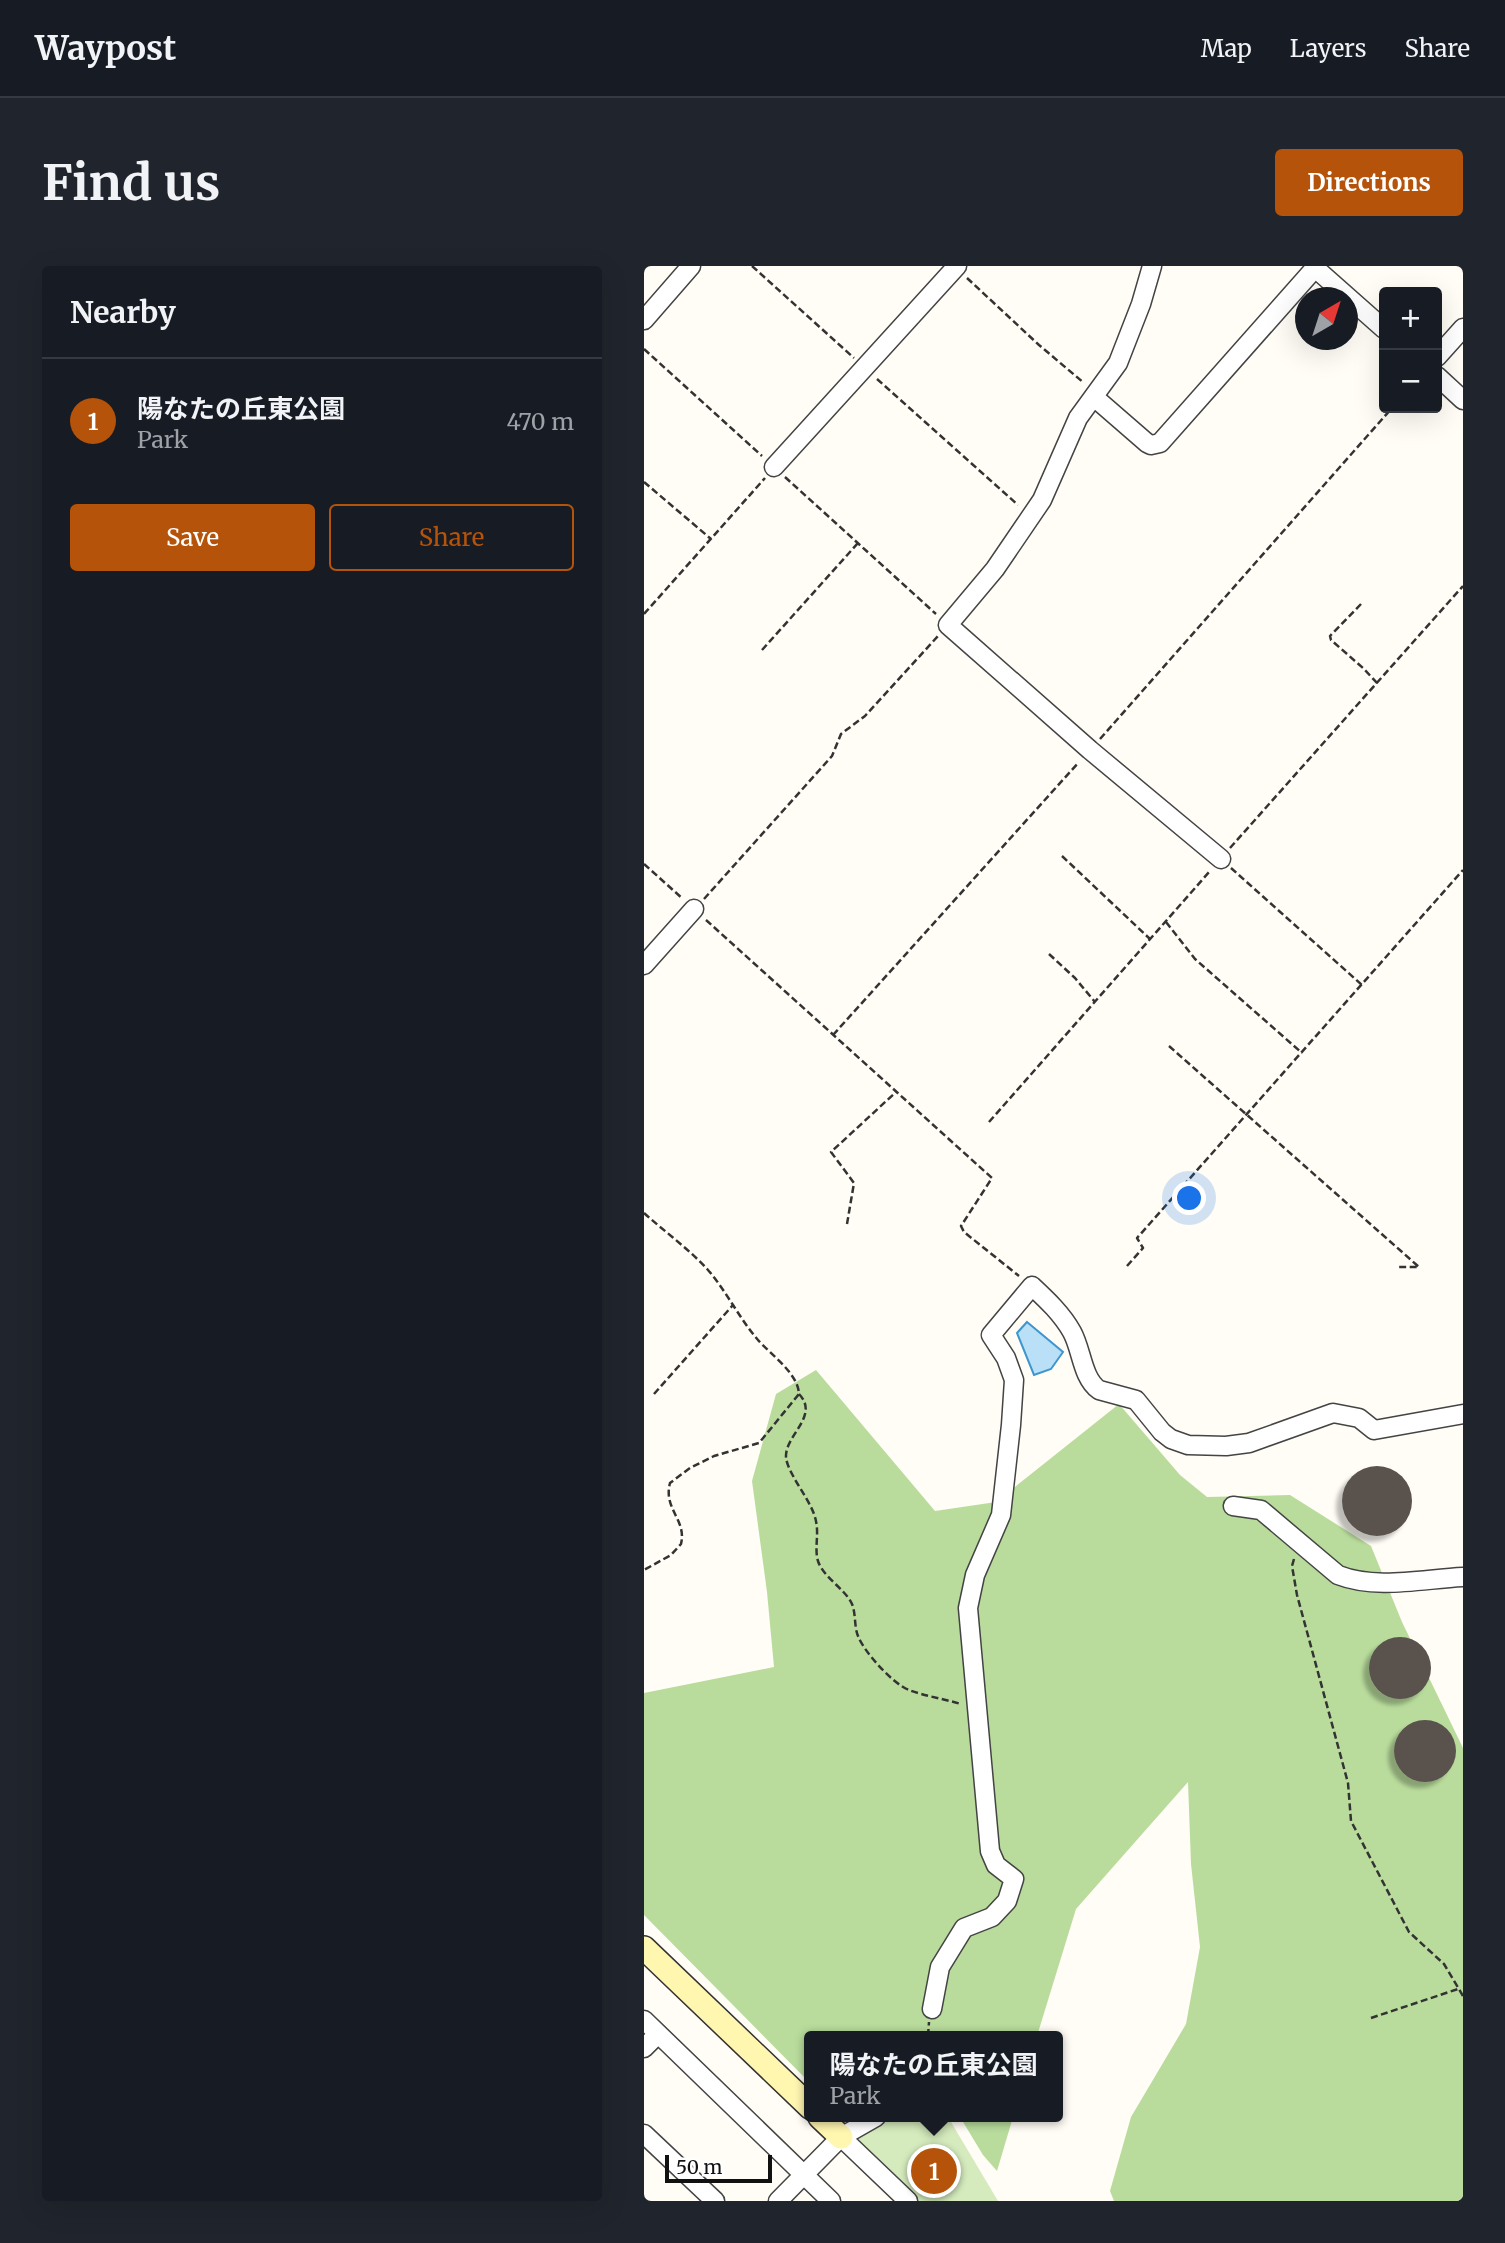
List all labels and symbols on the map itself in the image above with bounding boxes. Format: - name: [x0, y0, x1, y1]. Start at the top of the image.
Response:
- north arrow: [1295, 287, 1358, 350]
- your location: [1172, 1181, 1206, 1215]
- pin: 1: [911, 2145, 957, 2197]
- scale bar: [665, 2152, 772, 2184]

